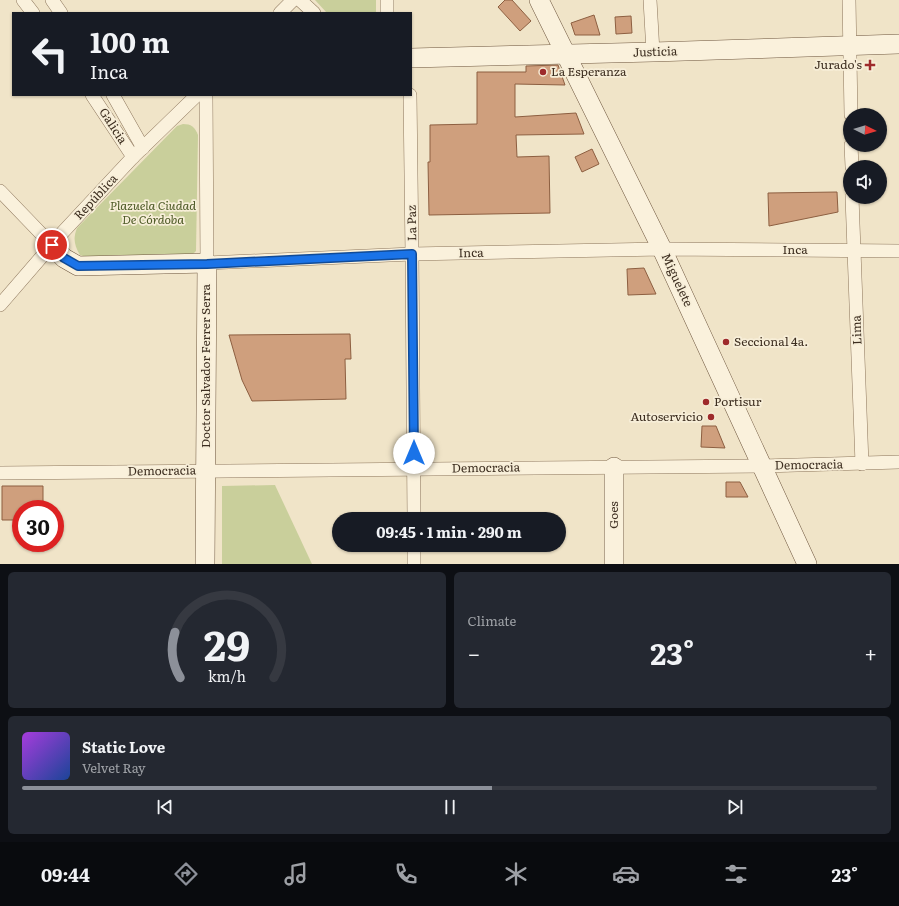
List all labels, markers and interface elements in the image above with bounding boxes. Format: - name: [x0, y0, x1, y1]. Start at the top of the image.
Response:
- text: 100 m: [90, 20, 170, 62]
- icon: left: [24, 28, 76, 80]
- street label: Justicia: [632, 41, 678, 61]
- place label: Jurado's: [814, 55, 863, 73]
- text: Inca: [90, 58, 128, 85]
- marker: Jurado's: [865, 60, 875, 70]
- place label: La Esperanza: [551, 62, 627, 80]
- marker: La Esperanza: [538, 67, 548, 77]
- street label: Galicia: [95, 104, 133, 148]
- north arrow: [843, 108, 887, 152]
- map controls: [843, 108, 887, 204]
- button: sound: [843, 160, 887, 204]
- street label: República: [69, 169, 122, 223]
- park label: Plazuela Ciudad De Córdoba: [110, 196, 196, 228]
- street label: La Paz: [402, 205, 420, 241]
- pin: [35, 228, 69, 262]
- icon: arrive: [41, 234, 63, 256]
- street label: Inca: [782, 240, 808, 258]
- street label: Inca: [458, 243, 484, 261]
- street label: Miguelete: [658, 250, 698, 309]
- street label: Doctor Salvador Ferrer Serra: [196, 283, 214, 448]
- street label: Lima: [846, 314, 866, 345]
- place label: Seccional 4a.: [734, 332, 808, 350]
- marker: Seccional 4a.: [721, 337, 731, 347]
- place label: Portisur: [714, 392, 762, 410]
- marker: Portisur: [701, 397, 711, 407]
- place label: Autoservicio: [630, 407, 703, 425]
- marker: Autoservicio: [706, 412, 716, 422]
- position arrow: [393, 432, 435, 474]
- street label: Democracia: [775, 454, 844, 474]
- street label: Democracia: [452, 457, 521, 477]
- street label: Democracia: [128, 460, 197, 480]
- speed limit sign: 30: [12, 500, 64, 552]
- street label: Goes: [604, 501, 622, 529]
- text: 09:45 · 1 min · 290 m: [376, 520, 522, 543]
- text: Climate: [468, 611, 516, 630]
- text: 29: [204, 612, 250, 674]
- text: 23°: [650, 630, 694, 674]
- text: −: [468, 636, 480, 669]
- text: +: [864, 636, 877, 669]
- text: km/h: [208, 665, 246, 686]
- text: Static Love: [82, 735, 165, 758]
- text: Velvet Ray: [82, 758, 146, 777]
- icon: previous: [154, 796, 176, 818]
- icon: pause: [439, 796, 461, 818]
- icon: next: [724, 796, 746, 818]
- icon: directions: [172, 860, 200, 888]
- icon: music: [282, 860, 310, 888]
- icon: phone: [392, 860, 420, 888]
- icon: climate: [502, 860, 530, 888]
- icon: car: [612, 860, 640, 888]
- icon: filters: [722, 860, 750, 888]
- text: 09:44: [41, 861, 90, 888]
- text: 23°: [832, 861, 858, 888]

